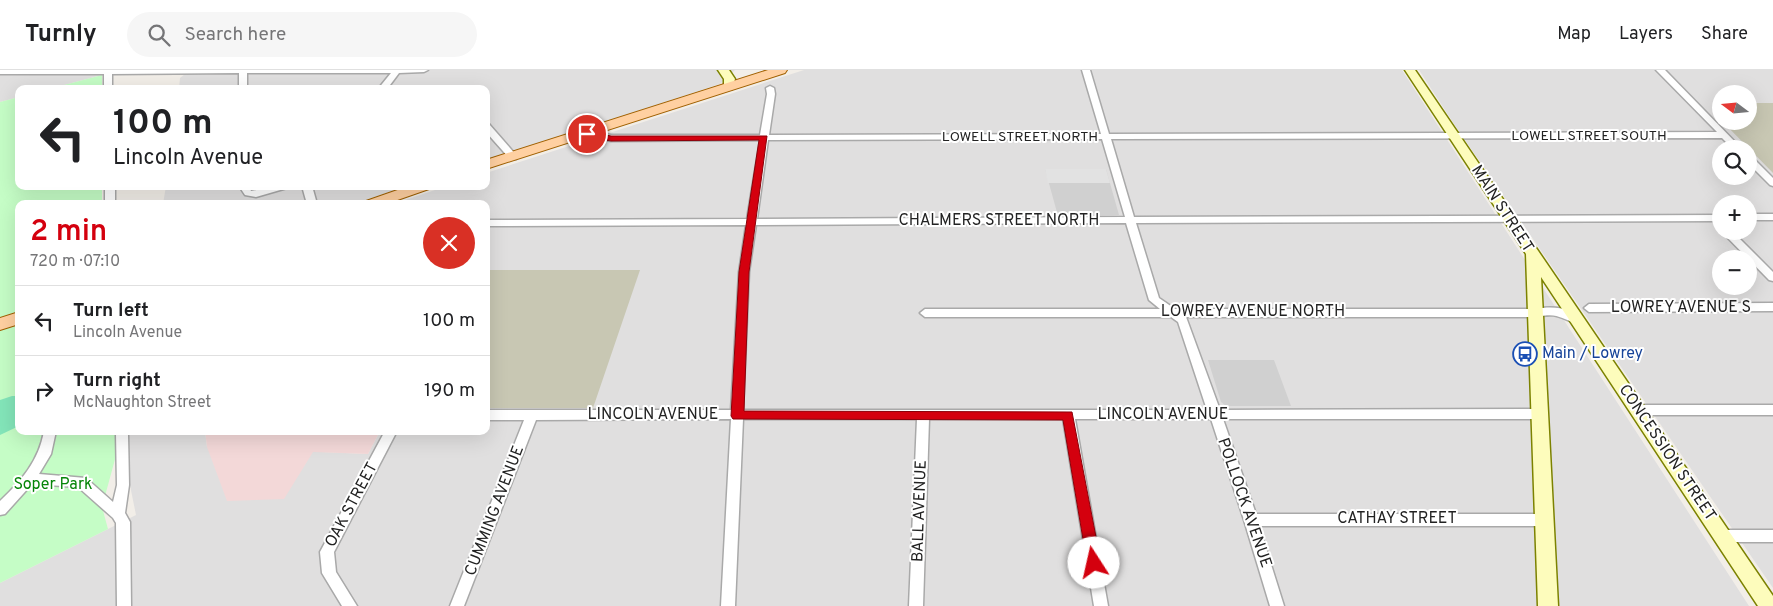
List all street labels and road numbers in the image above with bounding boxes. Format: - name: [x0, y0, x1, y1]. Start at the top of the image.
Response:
- street label: LOWELL STREET SOUTH: [1511, 128, 1667, 145]
- street label: LOWELL STREET NORTH: [942, 129, 1098, 146]
- street label: MAIN STREET: [1466, 162, 1538, 256]
- street label: CHALMERS STREET NORTH: [899, 211, 1099, 231]
- street label: LOWREY AVENUE S: [1611, 298, 1751, 318]
- street label: LOWREY AVENUE NORTH: [1161, 302, 1345, 322]
- street label: CONCESSION STREET: [1614, 381, 1720, 525]
- street label: LINCOLN AVENUE: [588, 405, 718, 425]
- street label: LINCOLN AVENUE: [1098, 405, 1228, 425]
- street label: POLLOCK AVENUE: [1212, 435, 1276, 571]
- street label: CUMMING AVENUE: [461, 443, 529, 579]
- street label: OAK STREET: [321, 459, 383, 551]
- street label: BALL AVENUE: [908, 460, 932, 562]
- street label: CATHAY STREET: [1337, 509, 1457, 529]

